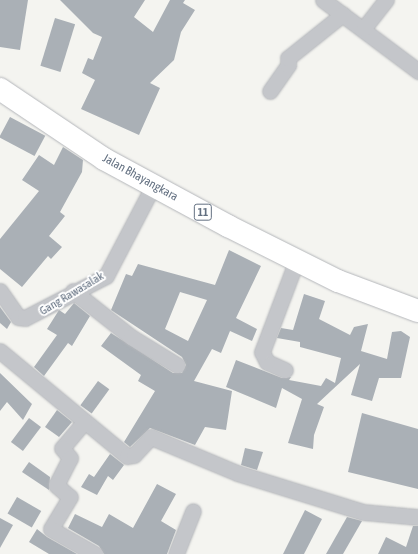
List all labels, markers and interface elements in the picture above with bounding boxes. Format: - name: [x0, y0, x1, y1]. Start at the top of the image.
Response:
- street label: Jalan Bhayangkara: [100, 151, 180, 205]
- road number: 11: [193, 203, 213, 221]
- street label: Gang Rawasalak: [37, 269, 107, 319]

